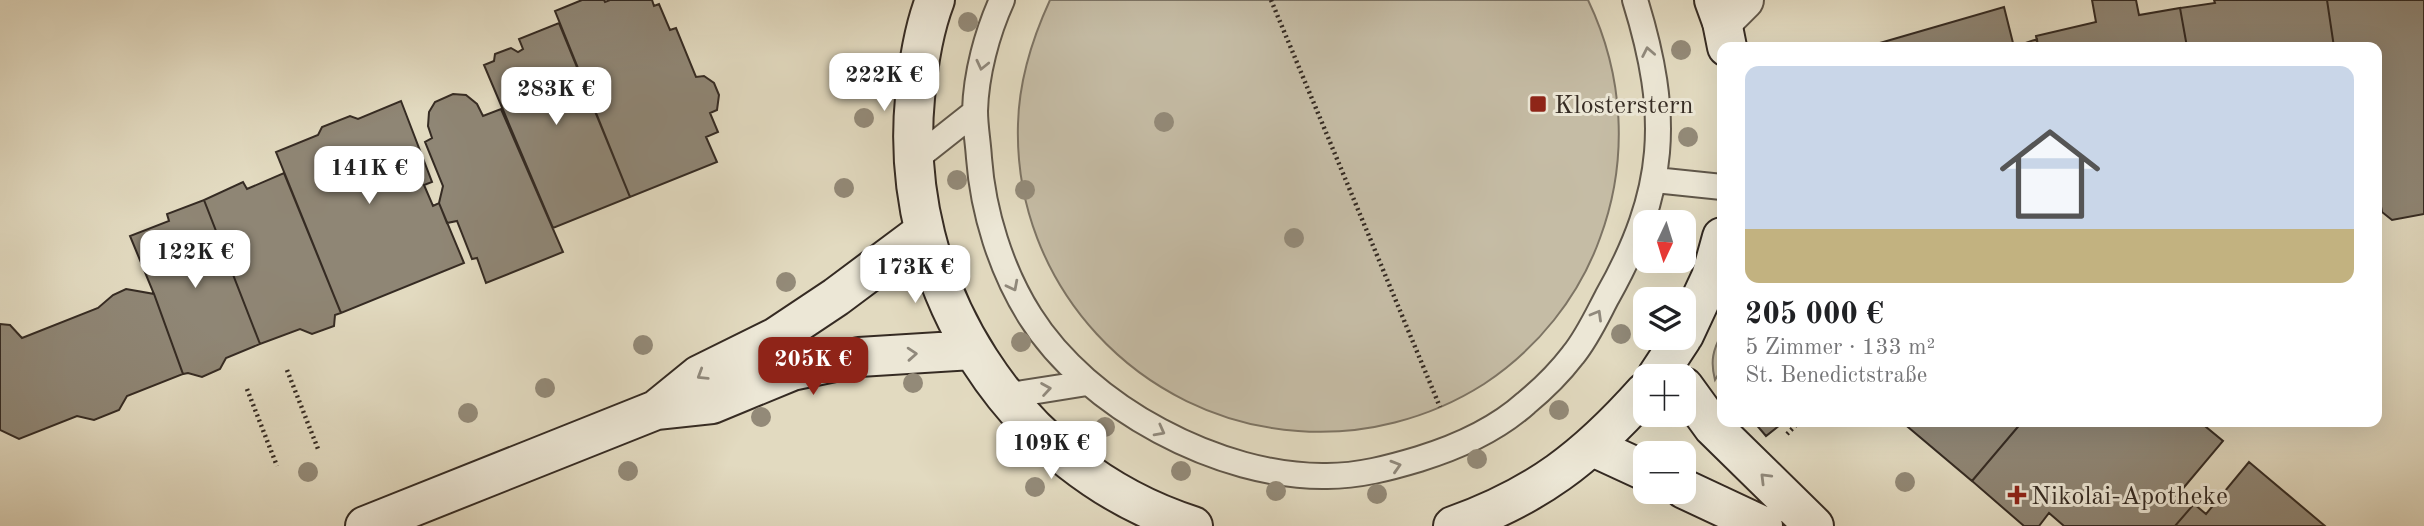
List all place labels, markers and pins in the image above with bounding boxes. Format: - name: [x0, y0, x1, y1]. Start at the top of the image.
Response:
- pin: 222K €: [827, 54, 941, 113]
- pin: 283K €: [499, 68, 613, 127]
- place label: Klosterstern: [1554, 93, 1694, 119]
- marker: Klosterstern: [1528, 94, 1548, 114]
- pin: 141K €: [312, 146, 426, 206]
- pin: 122K €: [138, 230, 252, 290]
- pin: 173K €: [858, 246, 972, 305]
- pin: 205K €: [756, 338, 870, 397]
- pin: 109K €: [994, 421, 1108, 481]
- place label: Nikolai-Apotheke: [2031, 484, 2228, 510]
- marker: Nikolai-Apotheke: [2009, 487, 2025, 503]

